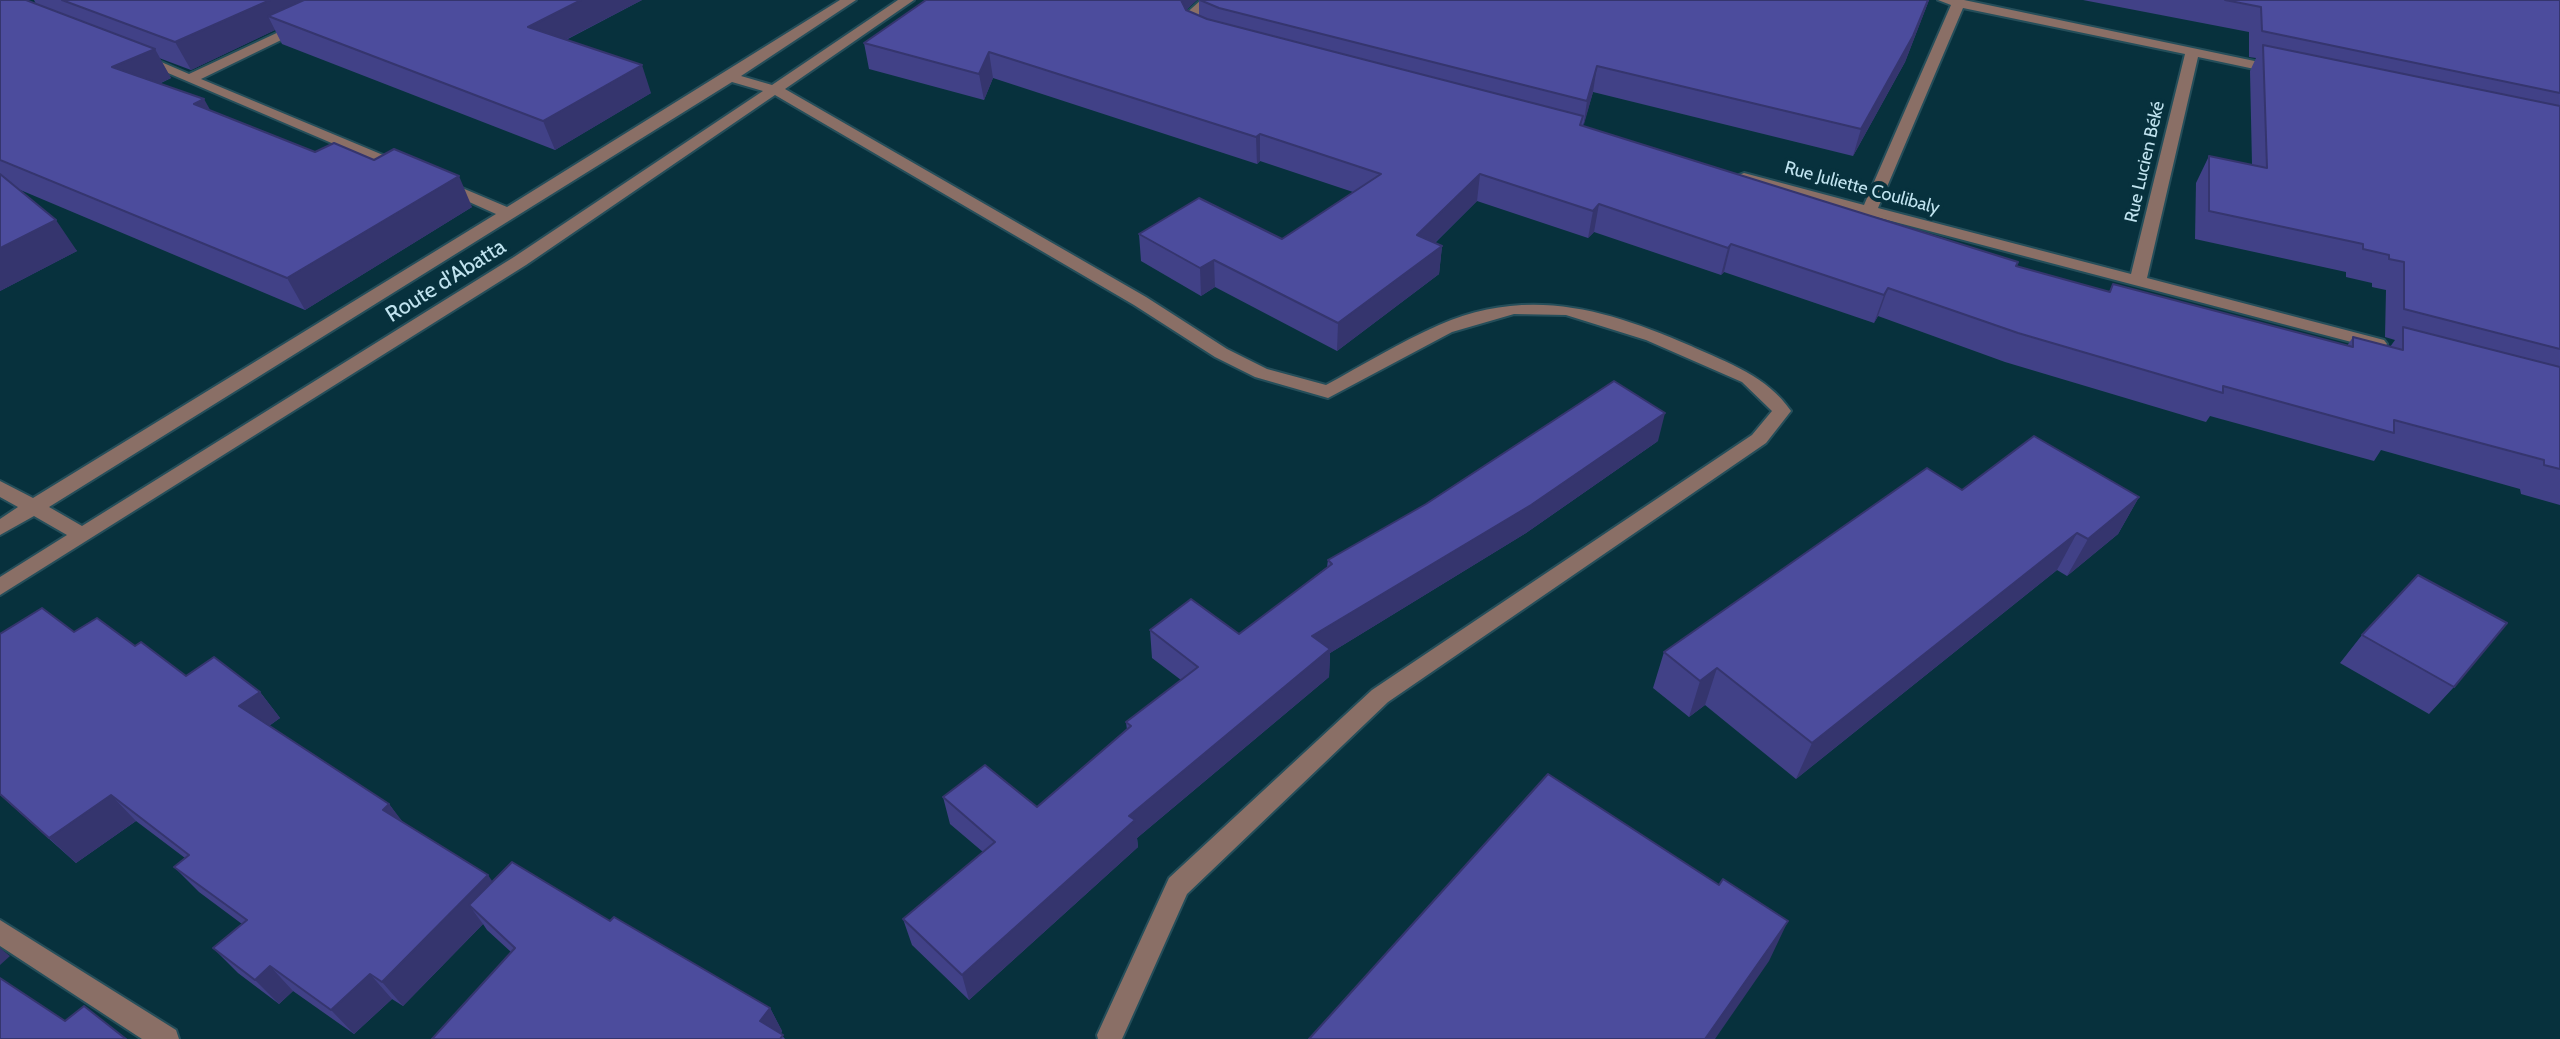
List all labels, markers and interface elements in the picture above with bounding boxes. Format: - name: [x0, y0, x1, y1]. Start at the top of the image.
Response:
- street label: Rue Lucien Béké: [2121, 99, 2169, 225]
- street label: Rue Juliette Coulibaly: [1782, 157, 1942, 219]
- street label: Route d'Abatta: [381, 234, 511, 328]

